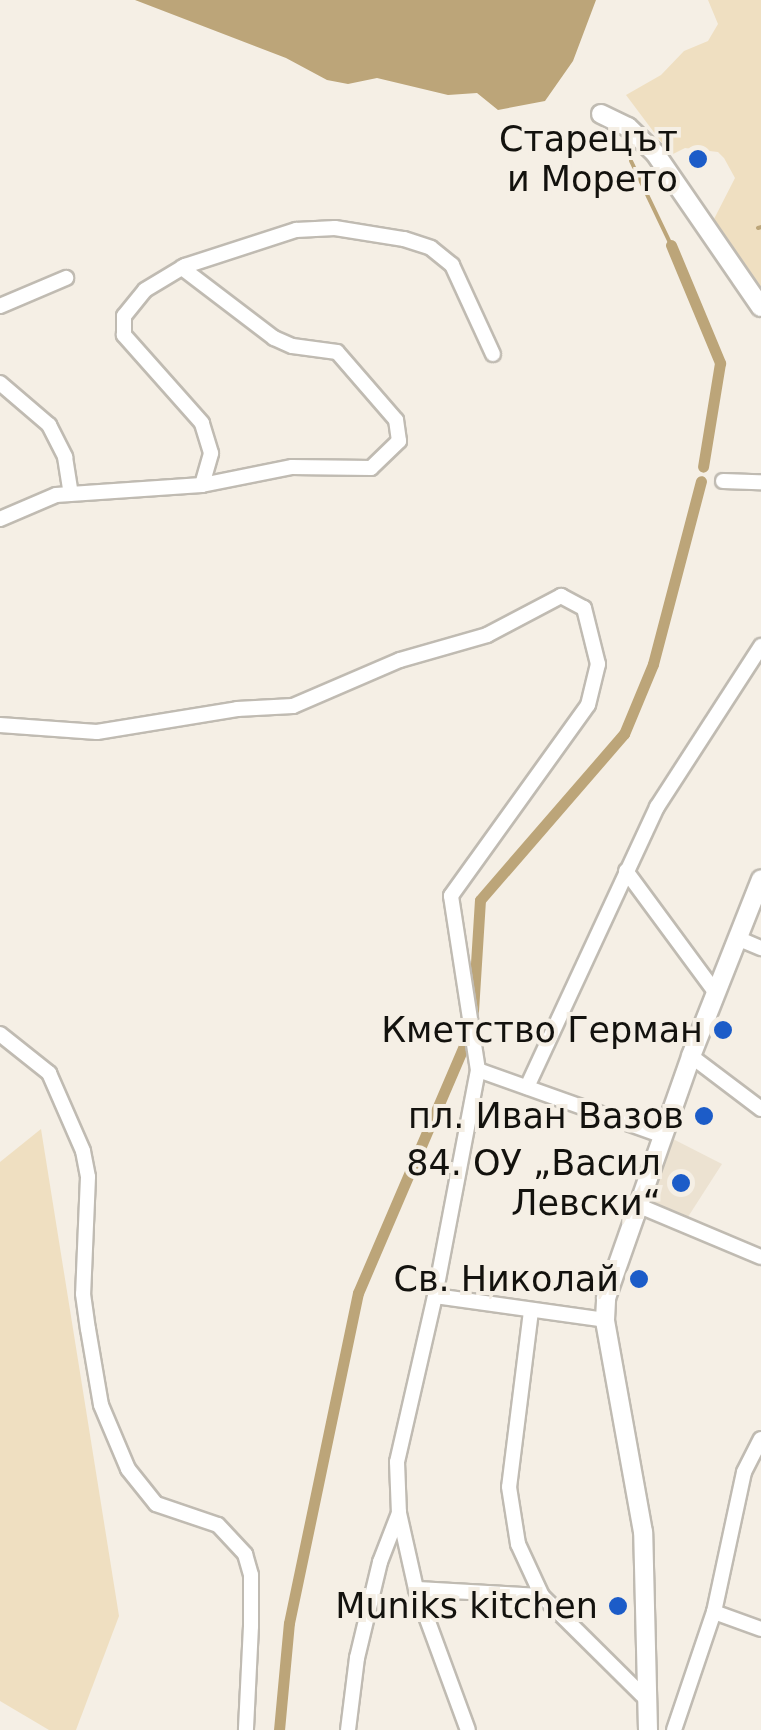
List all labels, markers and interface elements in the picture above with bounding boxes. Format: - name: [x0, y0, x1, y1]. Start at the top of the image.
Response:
- place label: Старецът и Морето: [499, 118, 678, 200]
- marker: Старецът и Морето: [687, 148, 709, 170]
- place label: Кметство Герман: [381, 1009, 703, 1051]
- marker: Кметство Герман: [712, 1019, 734, 1041]
- place label: пл. Иван Вазов: [408, 1095, 684, 1137]
- marker: пл. Иван Вазов: [693, 1105, 715, 1127]
- place label: 84. ОУ „Васил Левски“: [406, 1142, 661, 1224]
- marker: 84. ОУ „Васил Левски“: [670, 1172, 692, 1194]
- place label: Св. Николай: [393, 1258, 619, 1300]
- marker: Св. Николай: [628, 1268, 650, 1290]
- place label: Muniks kitchen: [335, 1585, 598, 1627]
- marker: Muniks kitchen: [607, 1595, 629, 1617]

